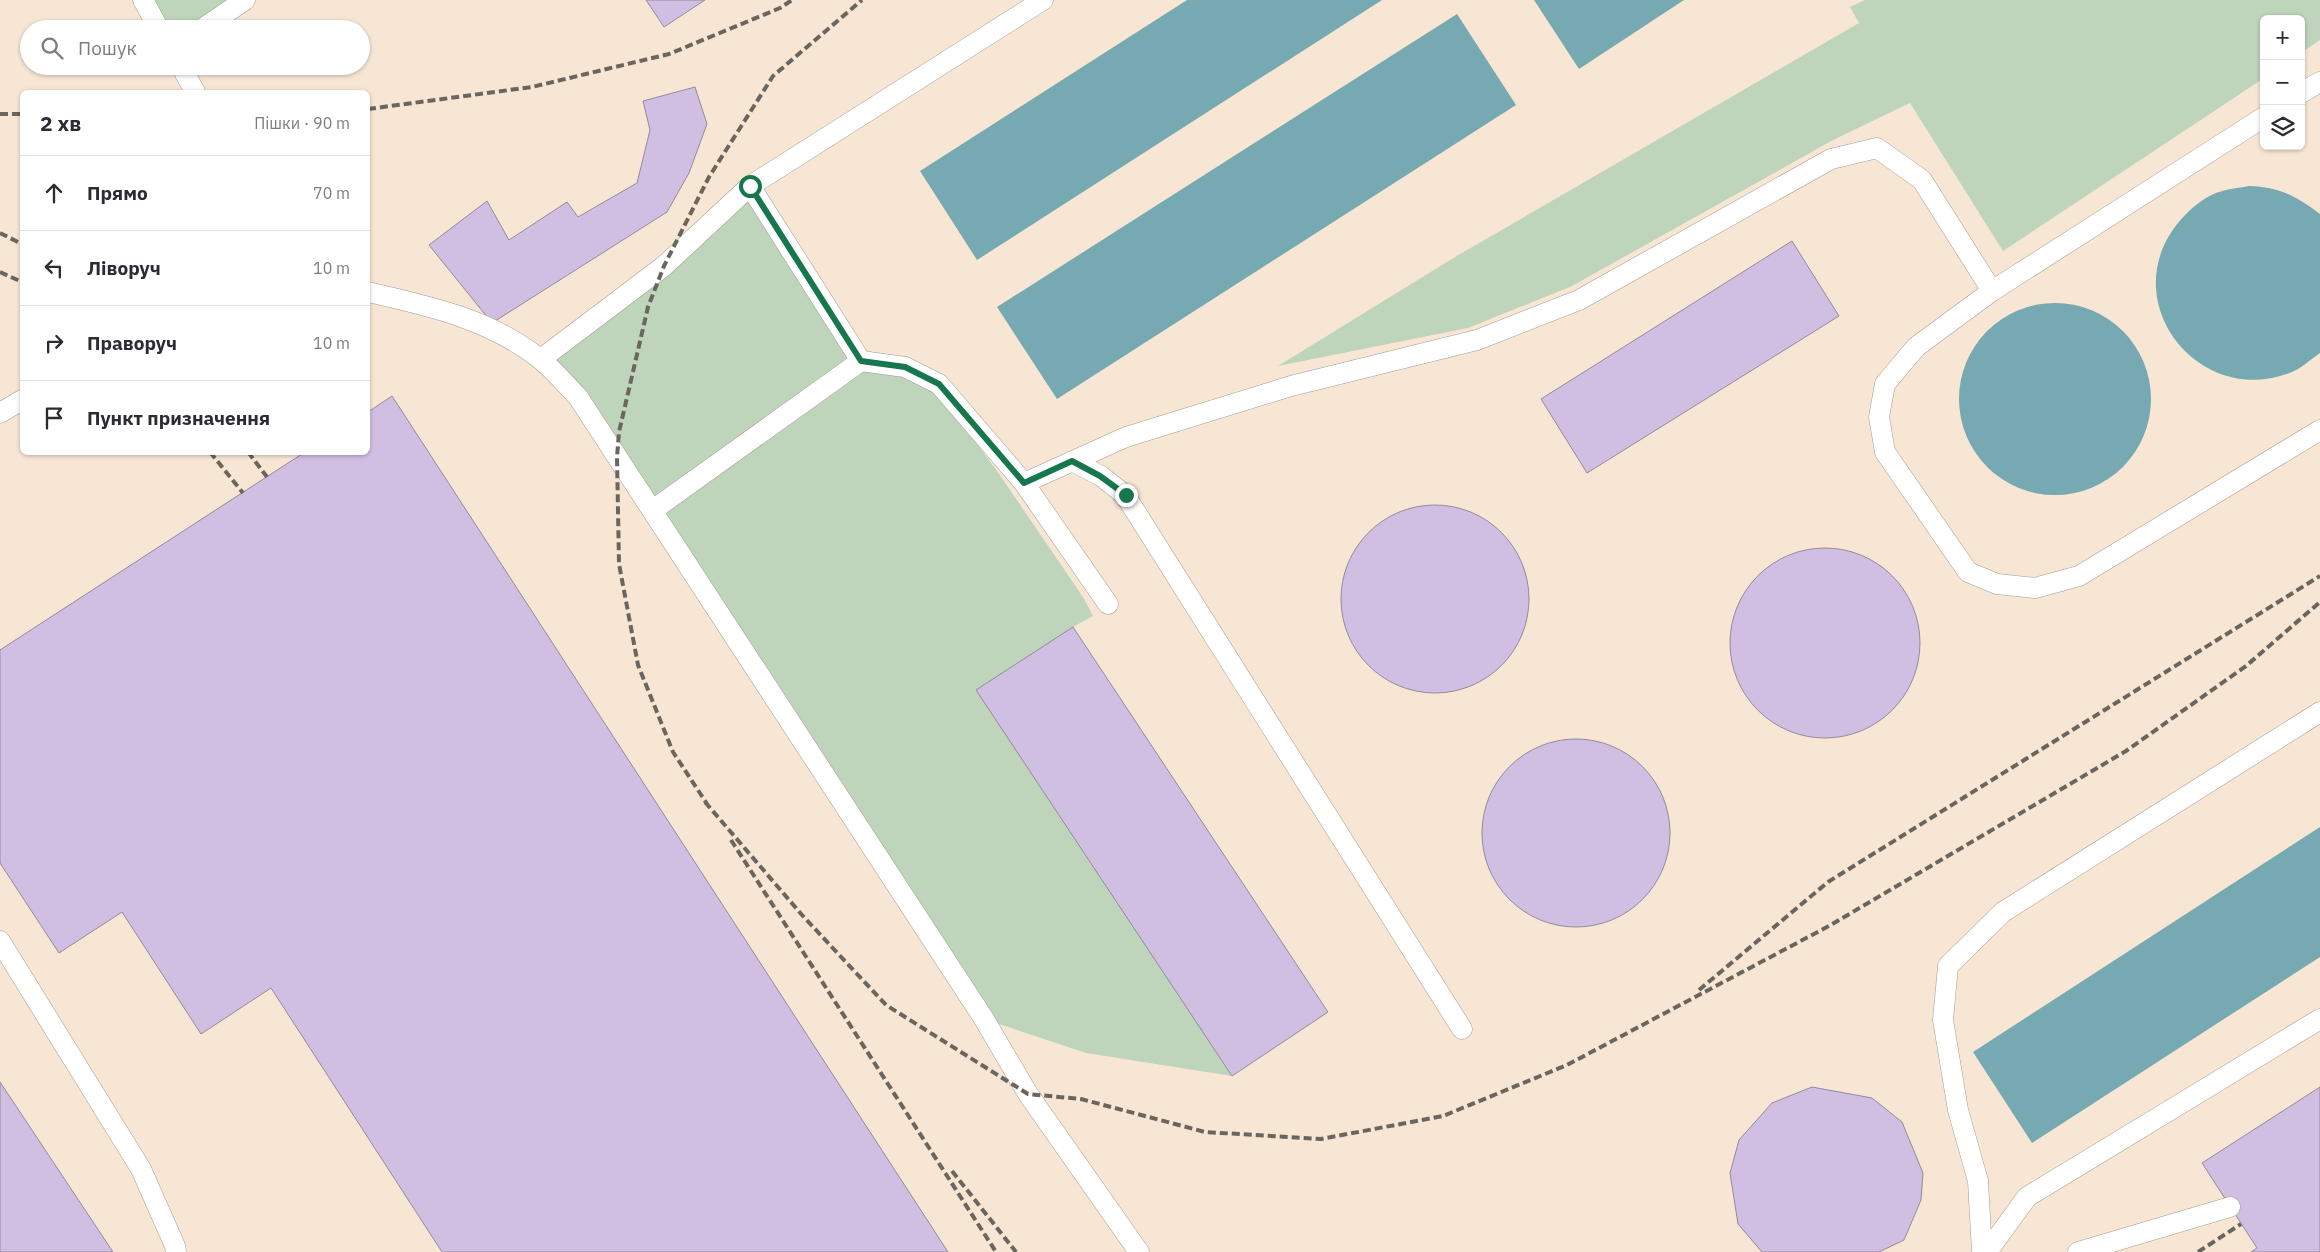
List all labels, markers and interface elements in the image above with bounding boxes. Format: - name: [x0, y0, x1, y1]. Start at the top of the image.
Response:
- map controls: [2260, 15, 2305, 150]
- button: +: [2260, 15, 2305, 60]
- search box: [20, 20, 370, 75]
- icon: search: [38, 34, 66, 62]
- text: Пошук: [78, 36, 137, 60]
- button: −: [2260, 60, 2305, 105]
- button: layers: [2260, 105, 2305, 150]
- text: 2 хв: [40, 109, 81, 137]
- text: Пішки · 90 m: [254, 113, 350, 133]
- route start: [739, 175, 762, 198]
- icon: ahead: [40, 179, 68, 207]
- text: Прямо: [87, 181, 148, 205]
- text: 70 m: [313, 183, 350, 203]
- icon: left: [40, 254, 68, 282]
- text: Ліворуч: [87, 256, 161, 280]
- text: 10 m: [313, 258, 350, 278]
- icon: right: [40, 329, 68, 357]
- text: Праворуч: [87, 331, 177, 355]
- text: 10 m: [313, 333, 350, 353]
- icon: arrive: [40, 404, 68, 432]
- text: Пункт призначення: [87, 406, 270, 430]
- route end: [1115, 484, 1138, 507]

